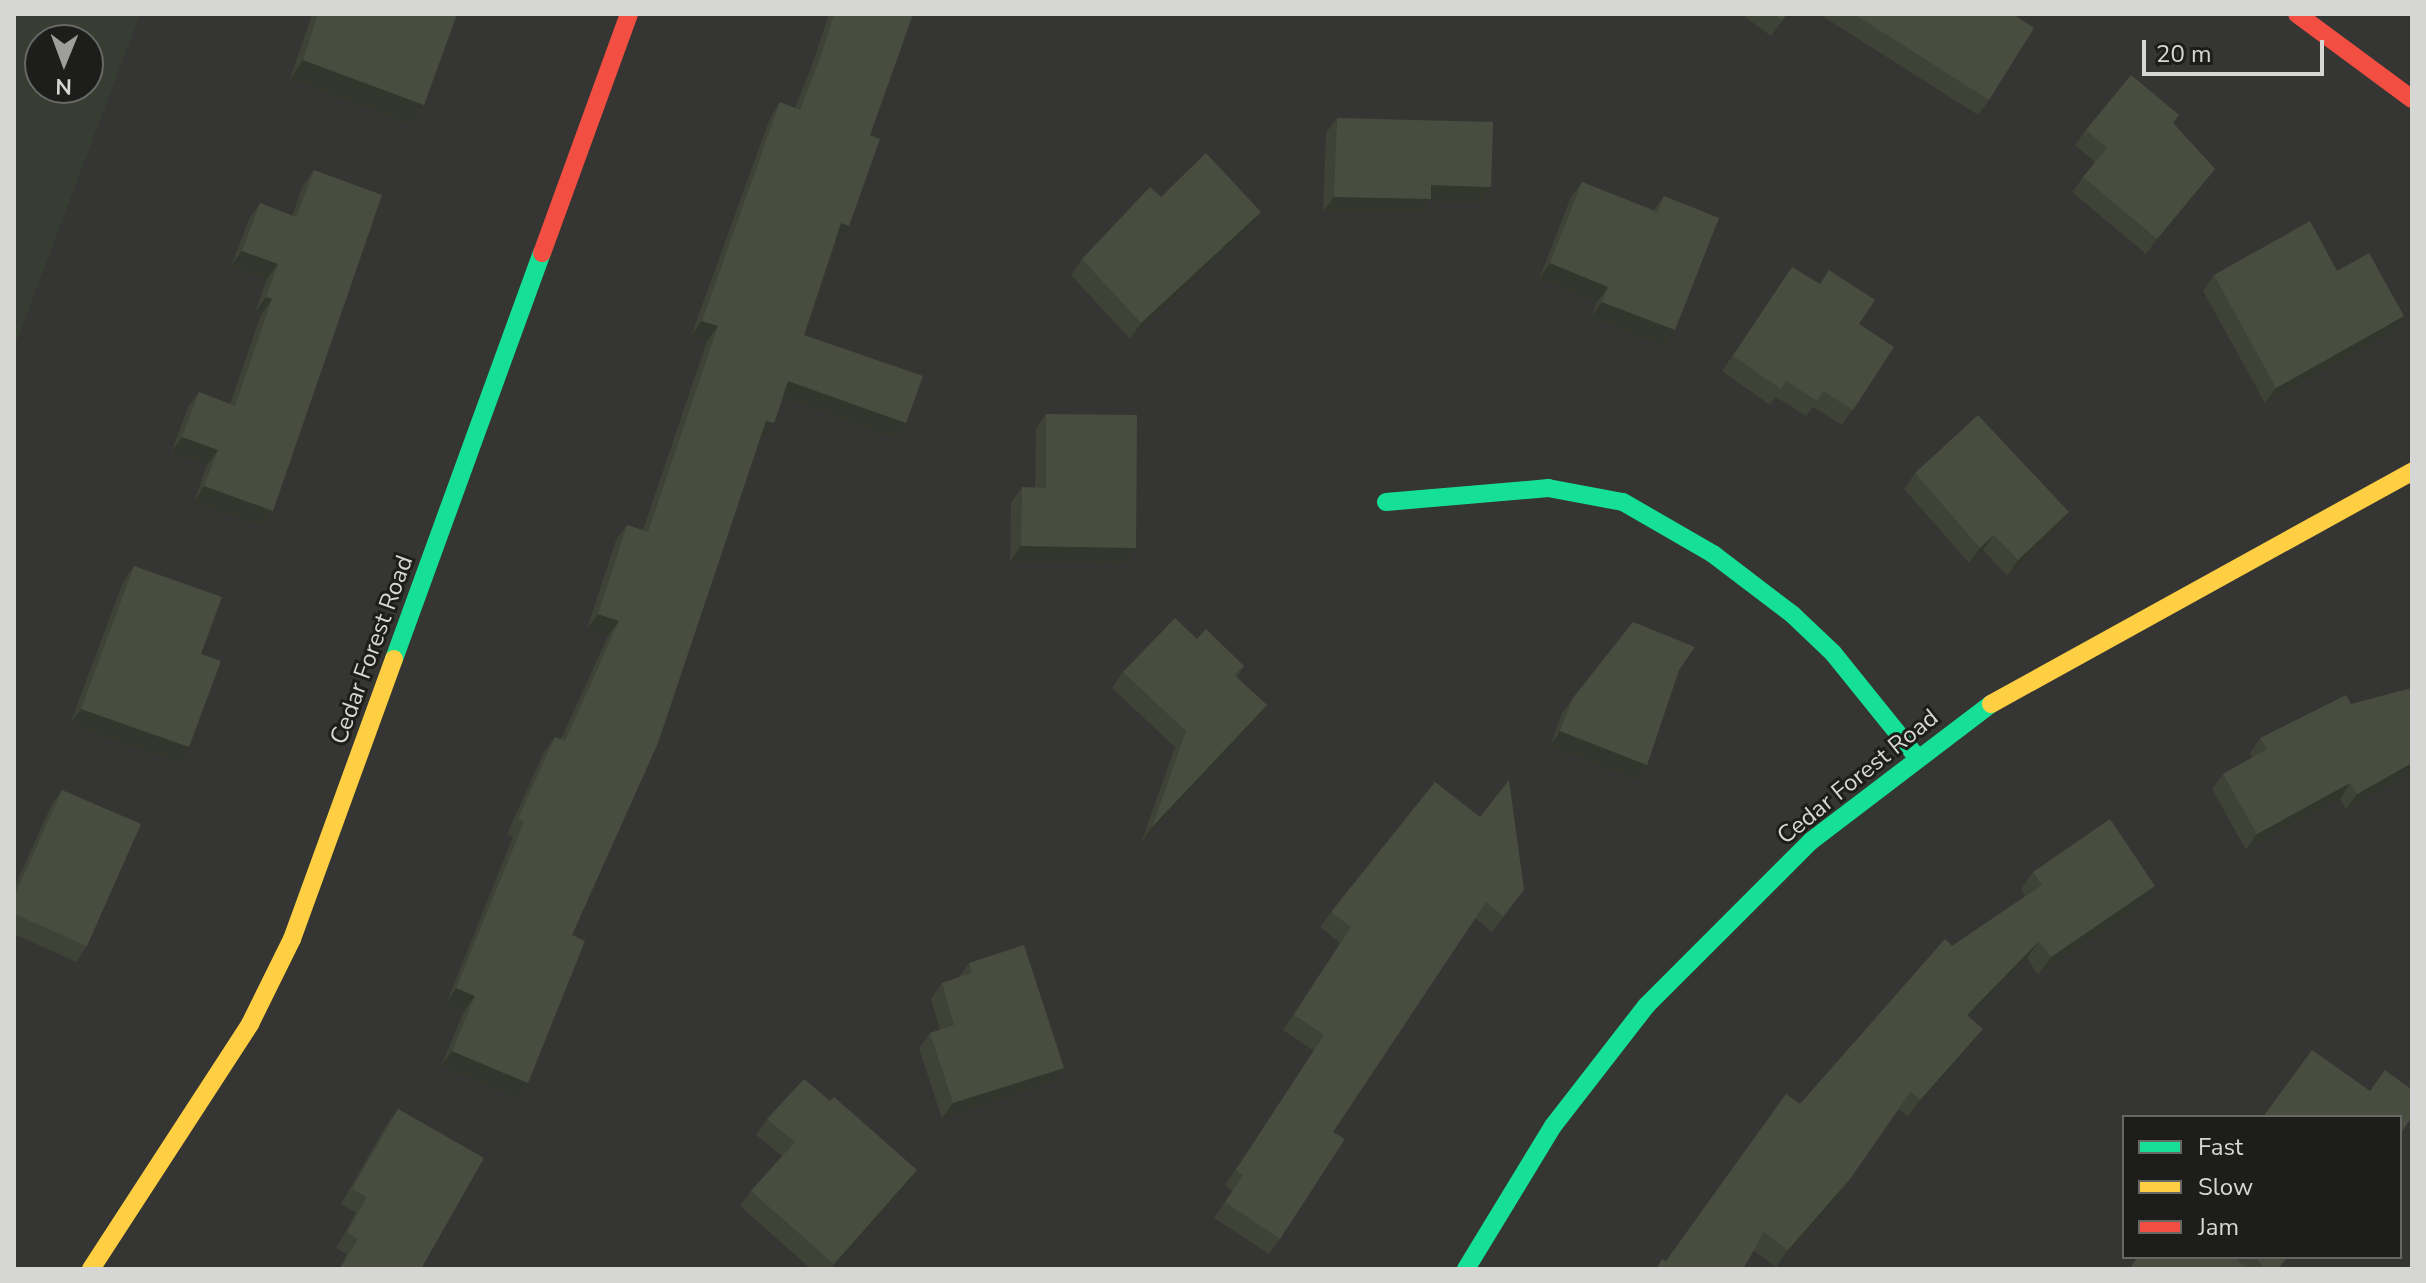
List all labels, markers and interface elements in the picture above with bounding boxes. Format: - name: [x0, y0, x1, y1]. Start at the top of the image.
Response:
- north arrow: [24, 24, 104, 104]
- scale bar: [2146, 24, 2328, 74]
- text: 20 m: [2156, 38, 2212, 70]
- text: N: [55, 71, 72, 101]
- street label: Cedar Forest Road: [325, 552, 419, 748]
- street label: Cedar Forest Road: [1772, 703, 1944, 851]
- legend: [2122, 1115, 2402, 1259]
- text: Fast: [2198, 1131, 2243, 1163]
- text: Slow: [2198, 1171, 2253, 1203]
- text: Jam: [2198, 1211, 2239, 1243]

